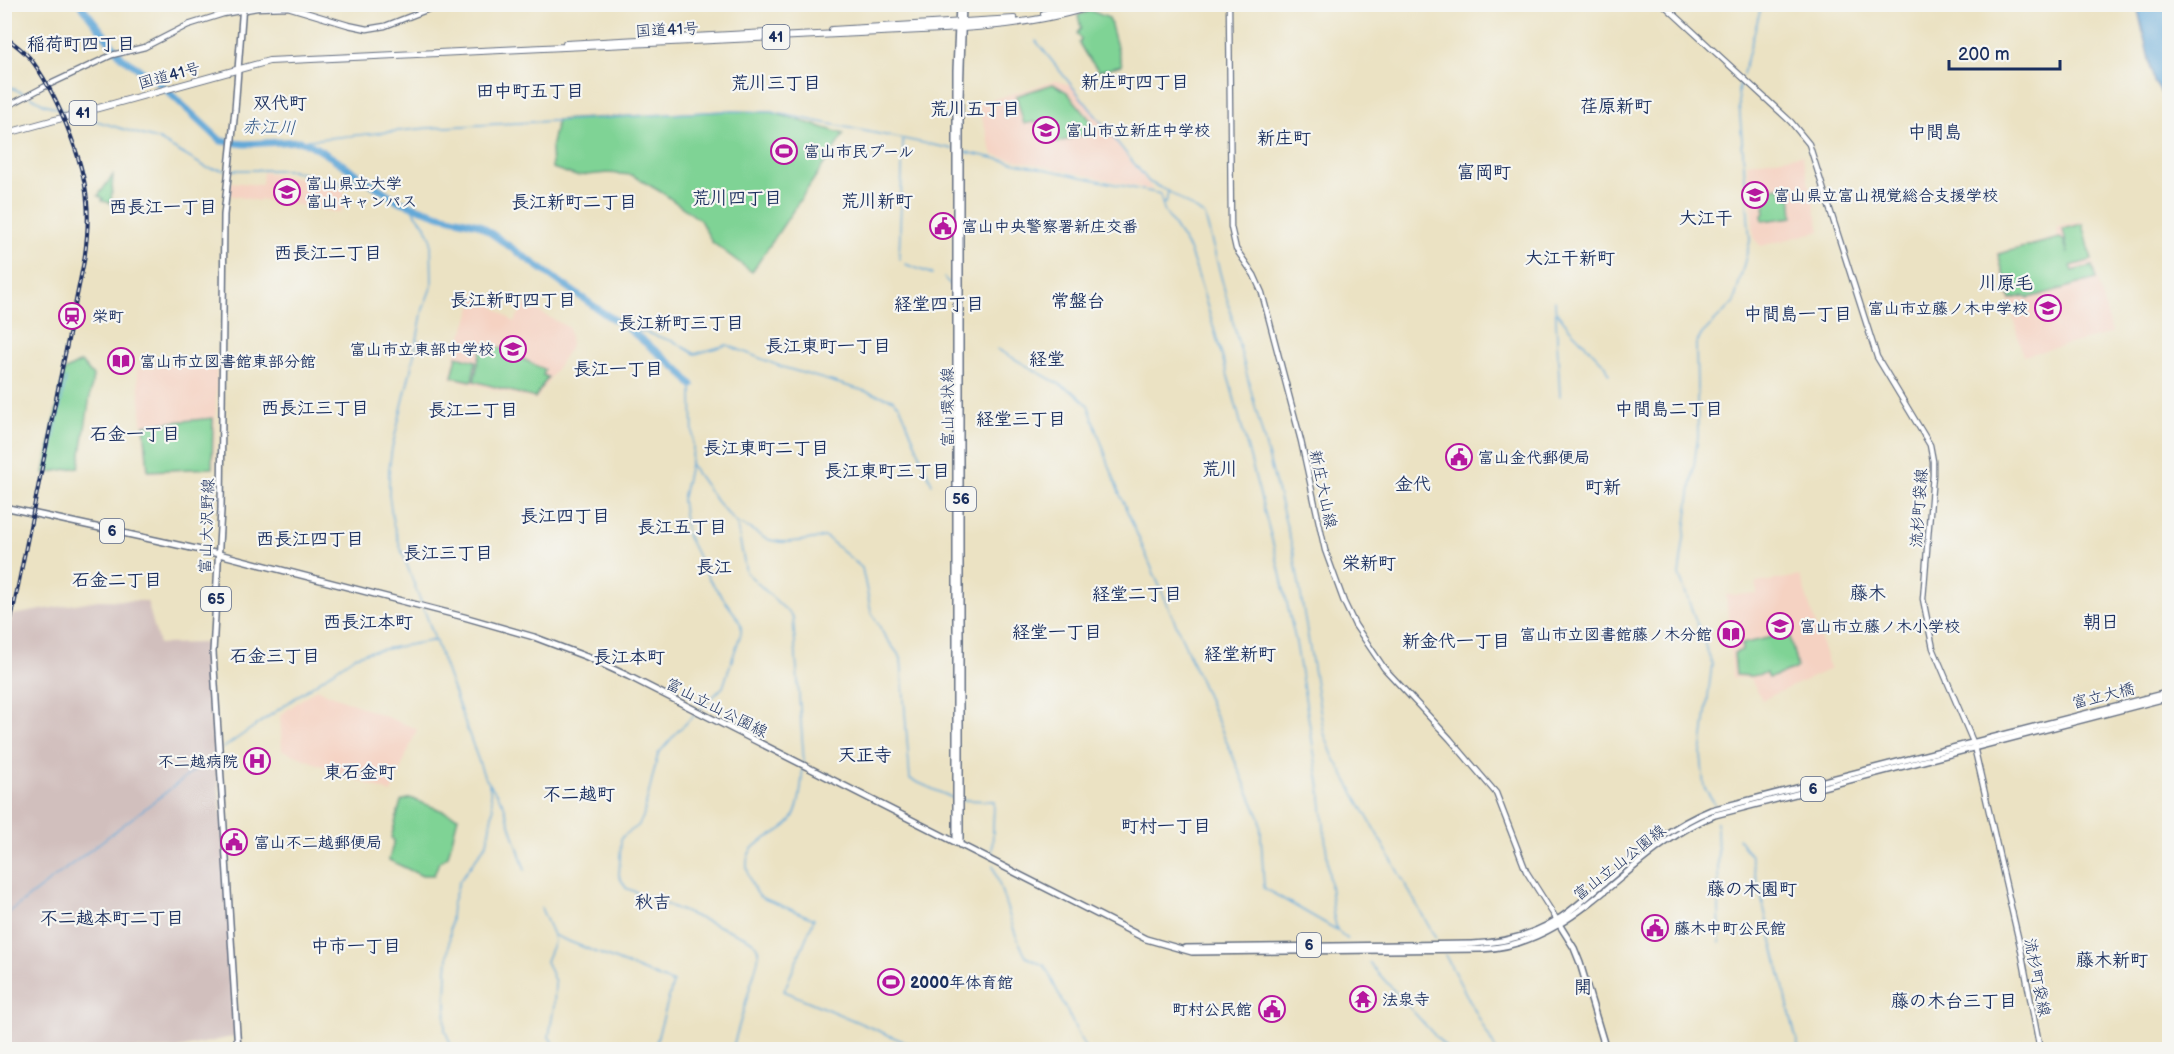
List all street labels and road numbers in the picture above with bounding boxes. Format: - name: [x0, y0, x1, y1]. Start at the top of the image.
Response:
- street label: 国道41号: [635, 19, 700, 42]
- road number: 41: [762, 25, 790, 49]
- street label: 国道41号: [136, 59, 203, 94]
- road number: 41: [70, 101, 97, 125]
- street label: 富山環状線: [939, 367, 958, 447]
- street label: 新庄大山線: [1305, 448, 1340, 530]
- street label: 流杉町袋線: [1907, 468, 1932, 549]
- street label: 富山大沢野線: [196, 478, 219, 574]
- road number: 56: [946, 487, 976, 511]
- road number: 6: [100, 519, 124, 543]
- road number: 65: [201, 587, 231, 611]
- street label: 富山立山公園線: [662, 674, 771, 742]
- street label: 富立大橋: [2070, 679, 2137, 713]
- road number: 6: [1801, 777, 1825, 801]
- street label: 富山立山公園線: [1570, 821, 1670, 905]
- road number: 6: [1297, 933, 1321, 957]
- street label: 流杉町袋線: [2020, 936, 2053, 1018]

